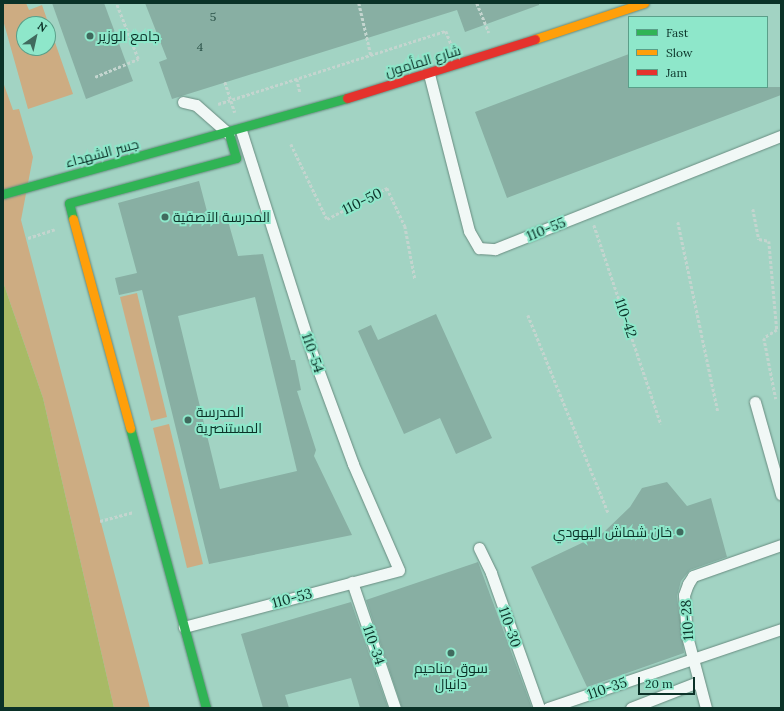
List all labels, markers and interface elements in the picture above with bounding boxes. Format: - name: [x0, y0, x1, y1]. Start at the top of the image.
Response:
- house number: 5: [210, 10, 216, 24]
- north arrow: [16, 16, 56, 56]
- legend: [628, 16, 768, 88]
- text: N: [35, 19, 50, 35]
- text: Fast: [666, 25, 689, 40]
- place label: جامع الوزير: [98, 28, 160, 44]
- marker: جامع الوزير: [85, 31, 95, 41]
- house number: 4: [197, 40, 203, 54]
- street label: شارع المأمون: [383, 42, 463, 80]
- text: Slow: [666, 45, 693, 60]
- text: Jam: [666, 65, 687, 80]
- street label: جسر الشهداء: [63, 135, 141, 171]
- street label: 110-50: [339, 184, 385, 218]
- place label: المدرسة الآصفية: [173, 209, 270, 225]
- marker: المدرسة الآصفية: [160, 212, 170, 222]
- street label: 110-55: [524, 214, 568, 244]
- street label: 110-42: [611, 296, 641, 340]
- street label: 110-54: [298, 331, 328, 375]
- place label: المدرسة المستنصرية: [196, 404, 262, 436]
- marker: المدرسة المستنصرية: [183, 415, 193, 425]
- place label: خان شماش اليهودي: [553, 524, 672, 540]
- marker: خان شماش اليهودي: [675, 527, 685, 537]
- street label: 110-53: [270, 585, 314, 611]
- street label: 110-28: [677, 599, 697, 641]
- street label: 110-30: [495, 604, 525, 650]
- street label: 110-34: [359, 623, 389, 667]
- marker: سوق مناحيم دانيال: [446, 648, 456, 658]
- place label: سوق مناحيم دانيال: [414, 660, 488, 692]
- scale bar: [640, 669, 697, 695]
- street label: 110-35: [585, 673, 629, 703]
- text: 20 m: [645, 676, 673, 691]

